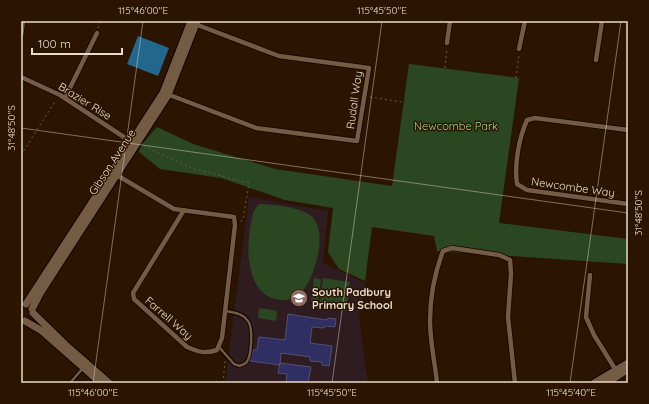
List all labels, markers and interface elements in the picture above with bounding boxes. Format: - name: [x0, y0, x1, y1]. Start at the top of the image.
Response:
- text: 115°46'00"E: [118, 4, 168, 17]
- text: 115°45'50"E: [357, 4, 407, 17]
- scale bar: [32, 30, 122, 56]
- text: 100 m: [38, 36, 71, 51]
- street label: Rudall Way: [343, 70, 365, 130]
- street label: Brazier Rise: [56, 79, 114, 123]
- text: 31°48'50"S: [5, 105, 18, 151]
- park label: Newcombe Park: [414, 119, 498, 133]
- street label: Gibson Avenue: [86, 127, 138, 197]
- street label: Newcombe Way: [530, 174, 616, 200]
- text: 31°48'50"S: [632, 190, 645, 236]
- place label: South Padbury Primary School: [312, 285, 393, 312]
- school or university icon: South Padbury Primary School: [289, 288, 309, 308]
- street label: Farrell Way: [142, 293, 196, 343]
- text: 115°46'00"E: [68, 386, 118, 399]
- text: 115°45'50"E: [307, 386, 357, 399]
- text: 115°45'40"E: [546, 386, 596, 399]

